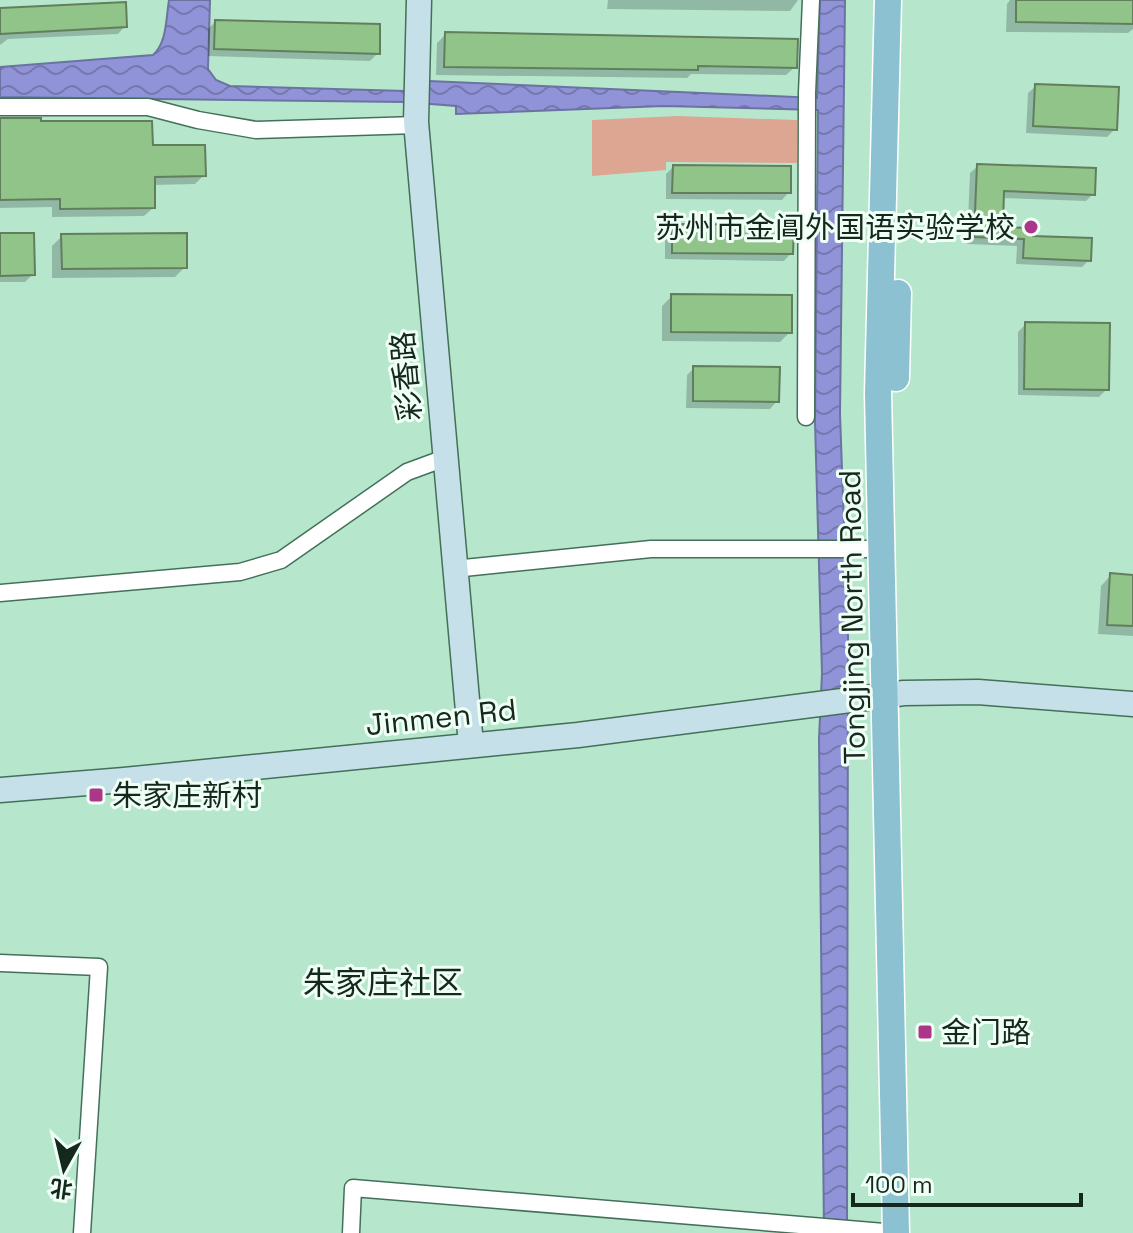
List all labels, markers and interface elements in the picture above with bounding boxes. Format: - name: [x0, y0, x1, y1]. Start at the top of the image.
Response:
- place label: 苏州市金阊外国语实验学校: [655, 208, 1015, 247]
- marker: 苏州市金阊外国语实验学校: [1022, 218, 1040, 236]
- street label: 彩香路: [383, 329, 429, 423]
- street label: Tongjing North Road: [830, 470, 874, 764]
- street label: Jinmen Rd: [364, 690, 518, 744]
- place label: 朱家庄新村: [112, 776, 262, 815]
- marker: 朱家庄新村: [87, 786, 105, 804]
- district label: 朱家庄社区: [303, 963, 463, 1003]
- place label: 金门路: [941, 1013, 1031, 1052]
- marker: 金门路: [916, 1023, 934, 1041]
- north arrow: [24, 1129, 104, 1209]
- scale bar: [853, 1157, 1081, 1207]
- text: 100 m: [865, 1169, 933, 1200]
- text: 北: [48, 1173, 74, 1204]

